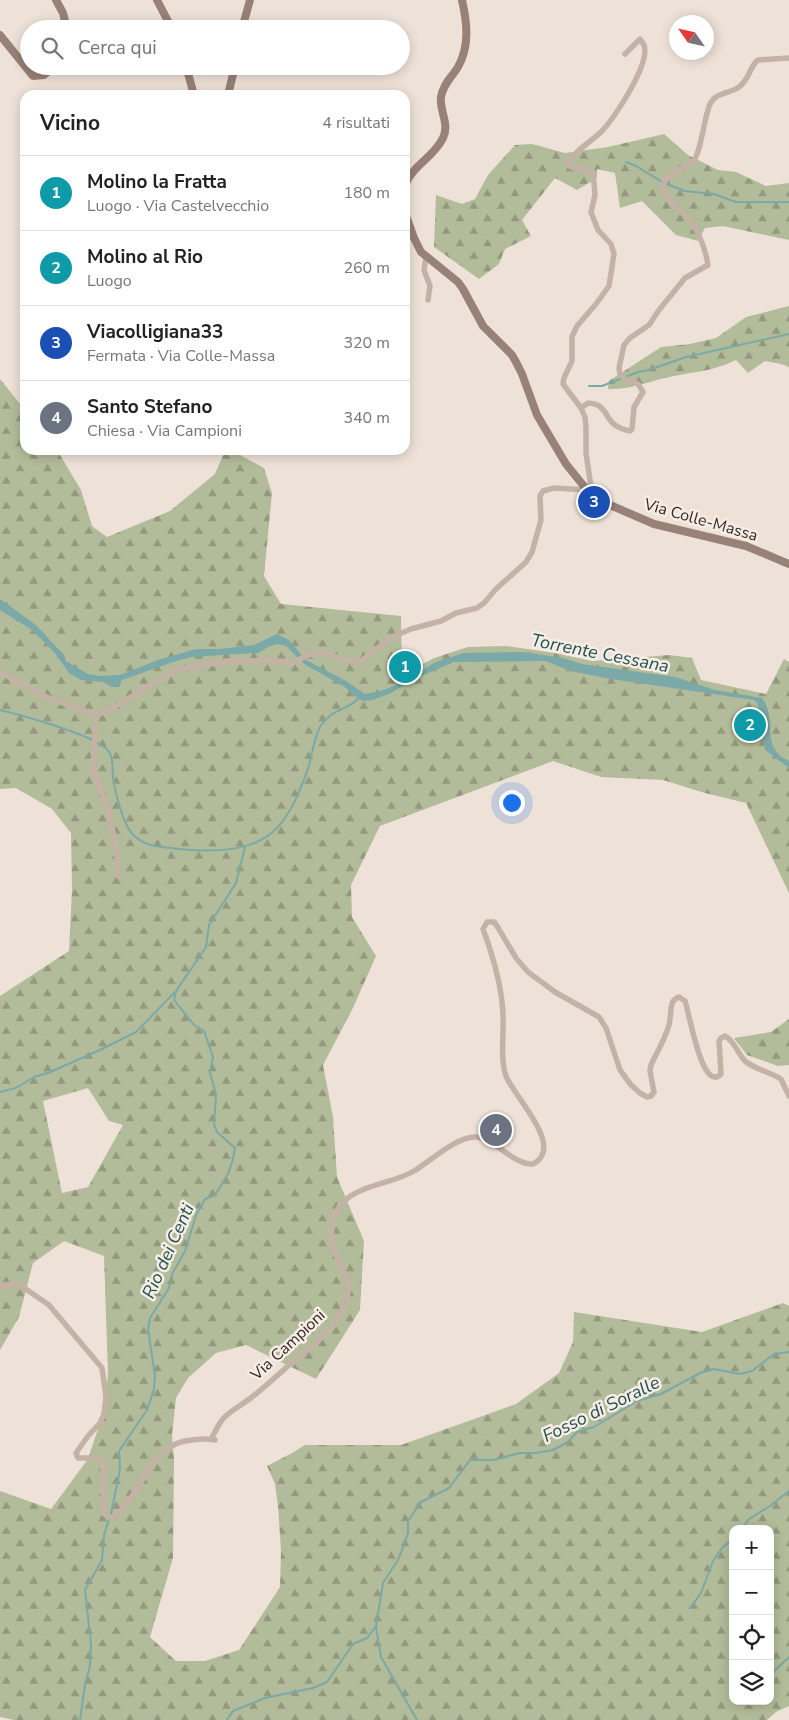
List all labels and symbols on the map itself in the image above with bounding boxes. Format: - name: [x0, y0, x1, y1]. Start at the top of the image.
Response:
- north arrow: [669, 15, 714, 60]
- pin: 3: [578, 483, 610, 521]
- street label: Via Colle-Massa: [641, 493, 760, 547]
- water label: Torrente Cessana: [529, 628, 671, 678]
- pin: 1: [389, 648, 421, 686]
- pin: 2: [734, 706, 766, 744]
- your location: [499, 790, 525, 816]
- pin: 4: [480, 1111, 512, 1149]
- water label: Rio dei Centi: [136, 1199, 200, 1302]
- street label: Via Campioni: [245, 1305, 330, 1386]
- water label: Fosso di Soralle: [538, 1370, 664, 1448]

